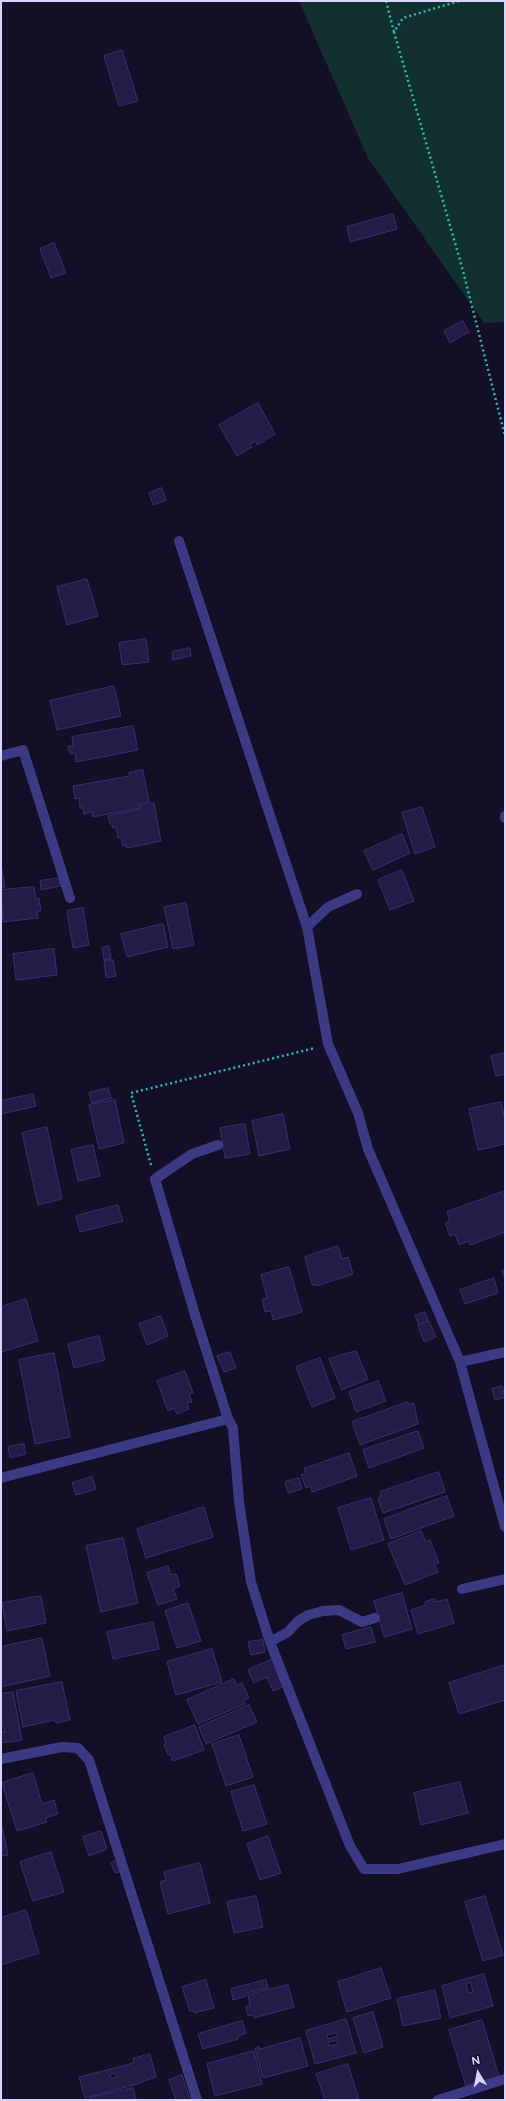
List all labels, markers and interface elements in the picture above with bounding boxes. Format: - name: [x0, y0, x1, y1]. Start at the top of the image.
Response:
- north arrow: [458, 2053, 498, 2093]
- text: N: [470, 2054, 481, 2068]

